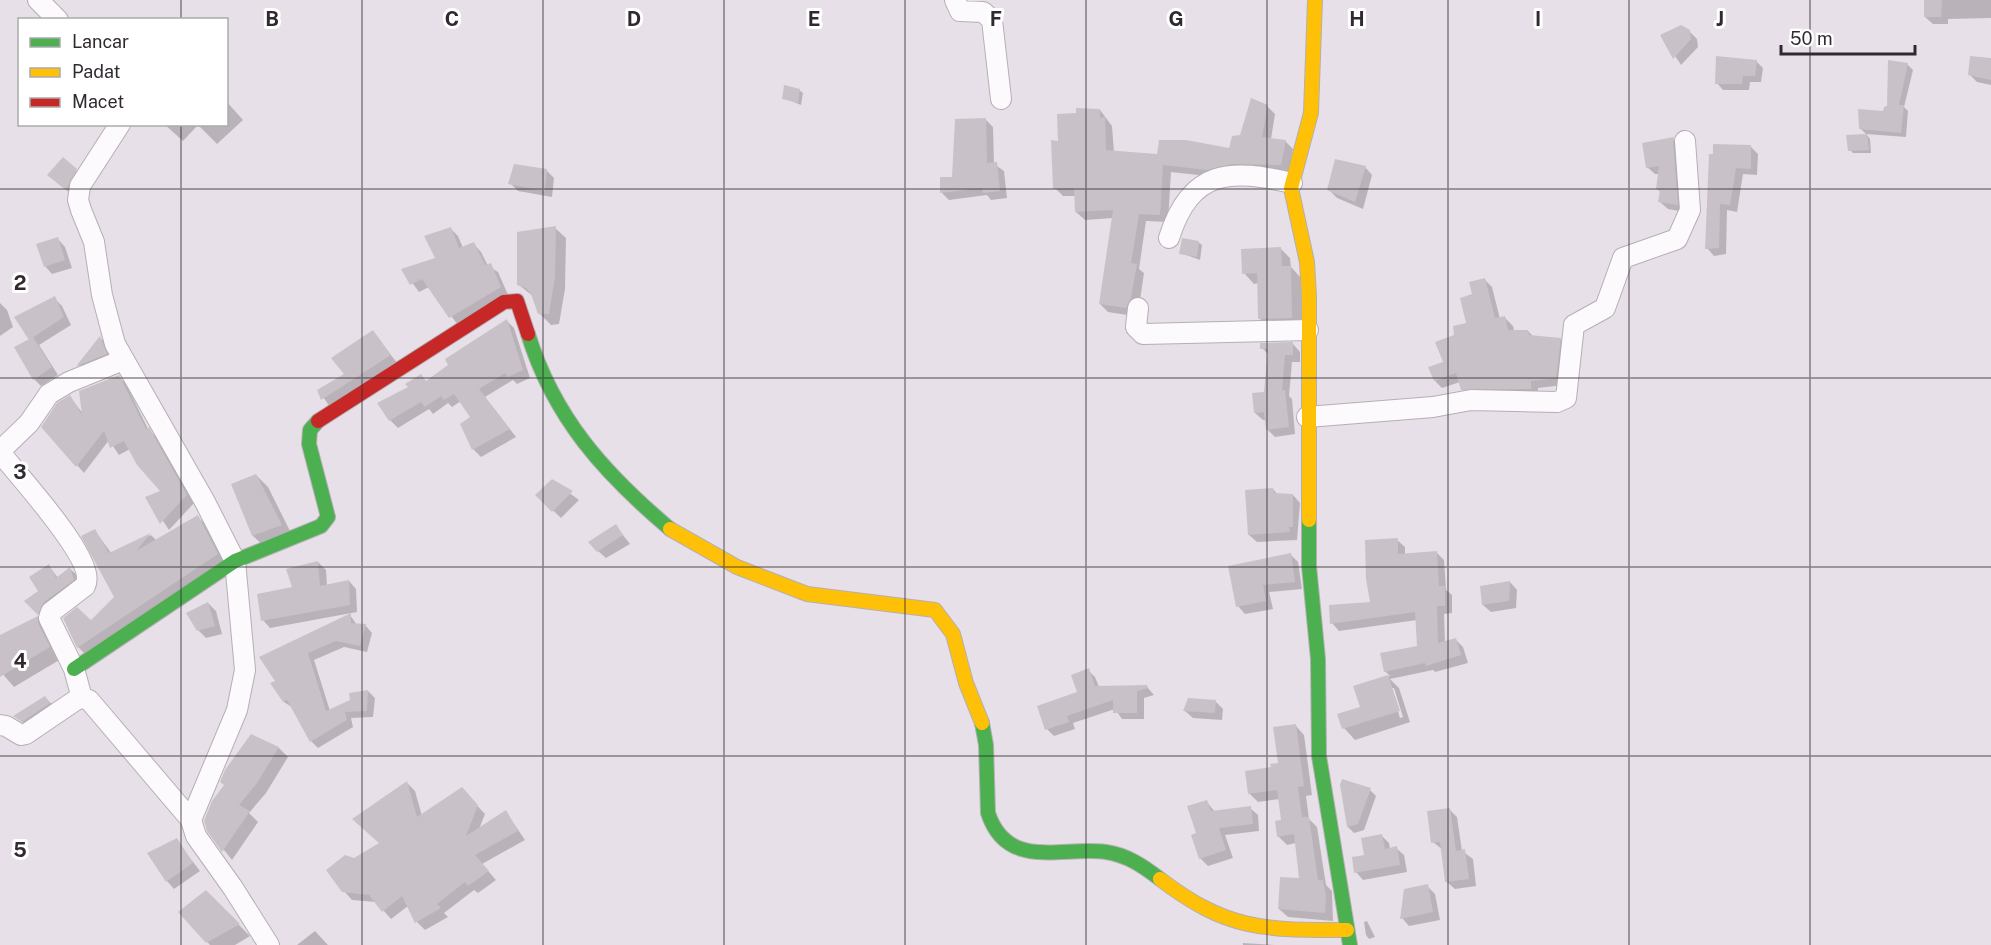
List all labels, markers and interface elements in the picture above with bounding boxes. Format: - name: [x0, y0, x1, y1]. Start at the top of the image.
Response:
- text: B: [265, 7, 279, 31]
- text: C: [445, 7, 459, 31]
- text: D: [627, 7, 641, 31]
- text: E: [808, 7, 820, 31]
- text: F: [990, 7, 1002, 31]
- text: G: [1168, 7, 1184, 31]
- text: H: [1349, 7, 1365, 31]
- text: I: [1535, 7, 1541, 31]
- text: J: [1716, 7, 1724, 31]
- legend: [18, 18, 228, 126]
- scale bar: [1781, 18, 1914, 56]
- text: 50 m: [1790, 28, 1833, 49]
- text: Lancar: [72, 31, 129, 52]
- text: Padat: [72, 61, 121, 82]
- text: Macet: [72, 91, 124, 112]
- text: 2: [14, 271, 26, 295]
- text: 3: [13, 460, 27, 484]
- text: 4: [13, 649, 27, 673]
- text: 5: [13, 838, 27, 862]

